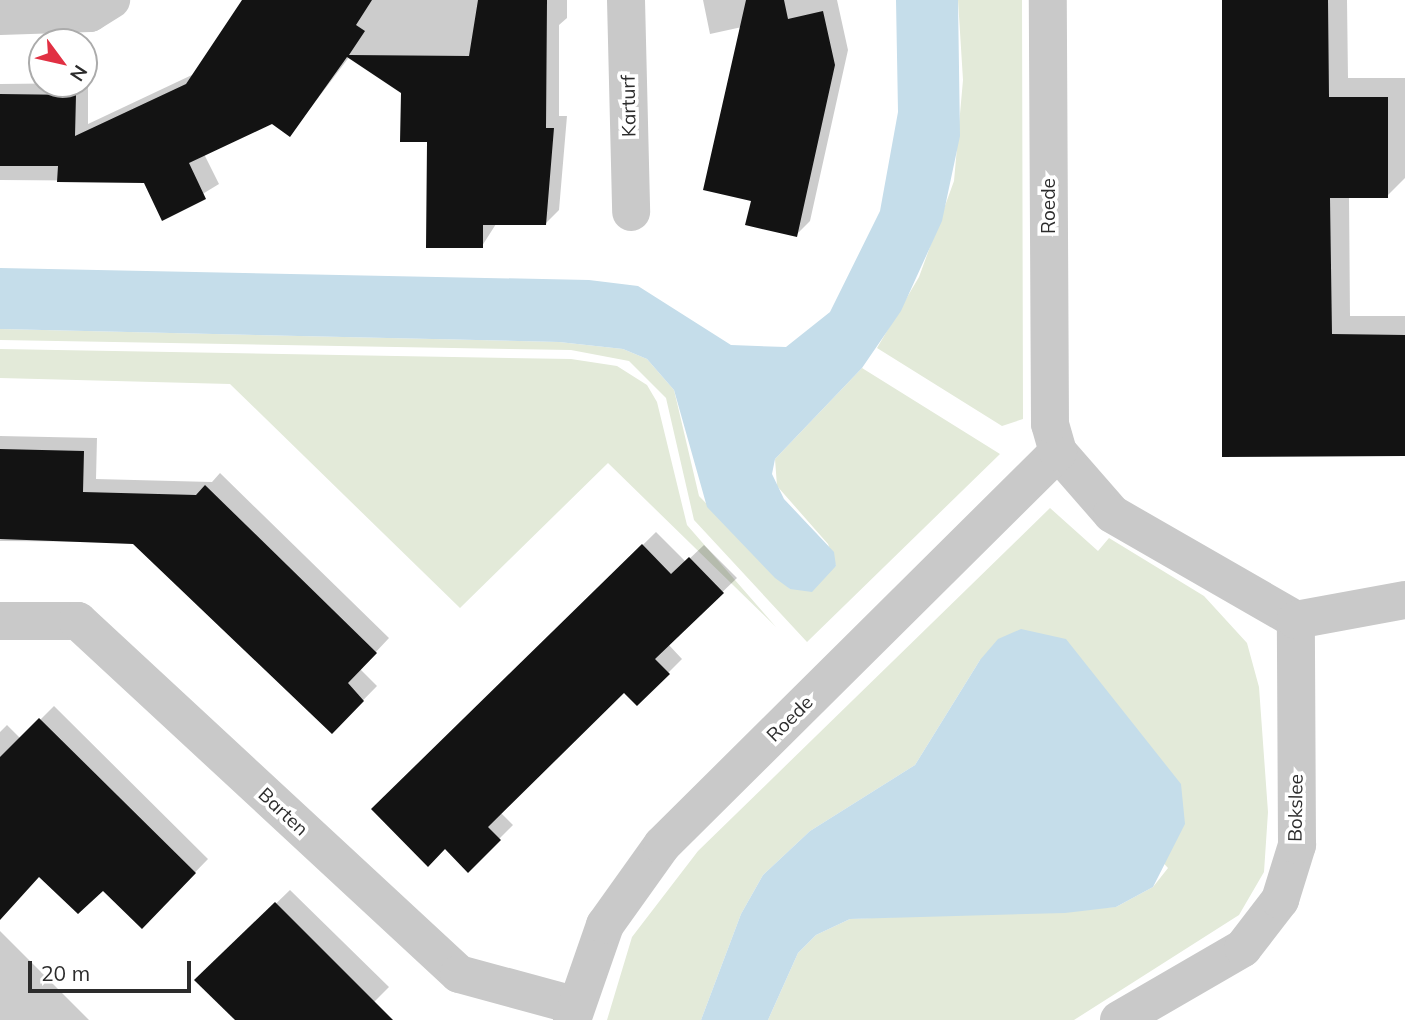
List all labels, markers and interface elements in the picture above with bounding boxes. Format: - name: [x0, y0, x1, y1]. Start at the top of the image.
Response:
- north arrow: [28, 28, 98, 98]
- text: N: [65, 61, 93, 86]
- street label: Karturf: [617, 75, 641, 137]
- street label: Roede: [1038, 178, 1060, 234]
- street label: Roede: [762, 691, 818, 747]
- street label: Bokslee: [1284, 774, 1308, 842]
- street label: Barten: [253, 783, 313, 841]
- scale bar: [32, 946, 194, 990]
- text: 20 m: [41, 960, 90, 986]

